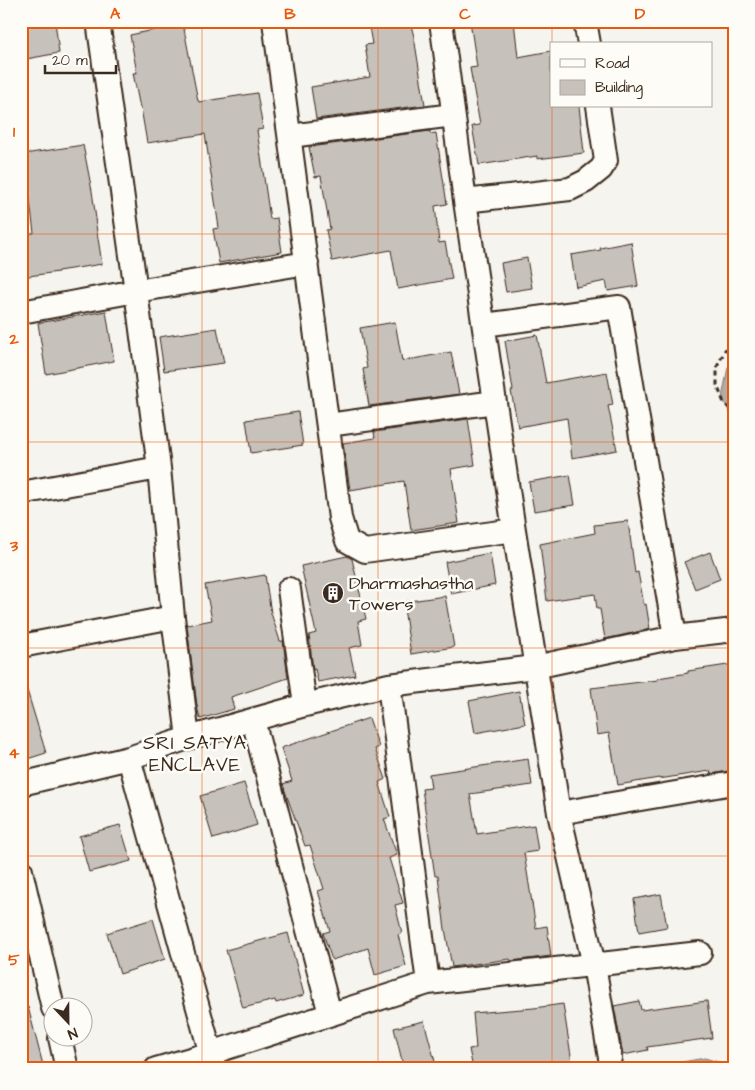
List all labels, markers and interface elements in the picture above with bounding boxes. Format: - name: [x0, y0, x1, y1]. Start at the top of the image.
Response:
- text: A: [110, 3, 121, 25]
- text: B: [284, 3, 296, 25]
- text: C: [459, 3, 471, 25]
- text: D: [635, 3, 646, 25]
- scale bar: [45, 42, 116, 74]
- legend: [550, 42, 712, 108]
- text: 20 m: [52, 50, 88, 71]
- text: Road: [595, 53, 630, 74]
- text: Building: [595, 77, 643, 99]
- text: 1: [13, 121, 16, 143]
- text: 2: [8, 328, 19, 350]
- text: 3: [9, 535, 19, 557]
- place label: Dharmashastha Towers: [349, 571, 473, 617]
- building icon: Dharmashastha Towers: [321, 581, 345, 605]
- district label: SRI SATYA ENCLAVE: [143, 730, 247, 779]
- text: 4: [9, 742, 20, 764]
- text: 5: [8, 949, 20, 971]
- north arrow: [42, 998, 92, 1048]
- text: N: [64, 1022, 80, 1044]

